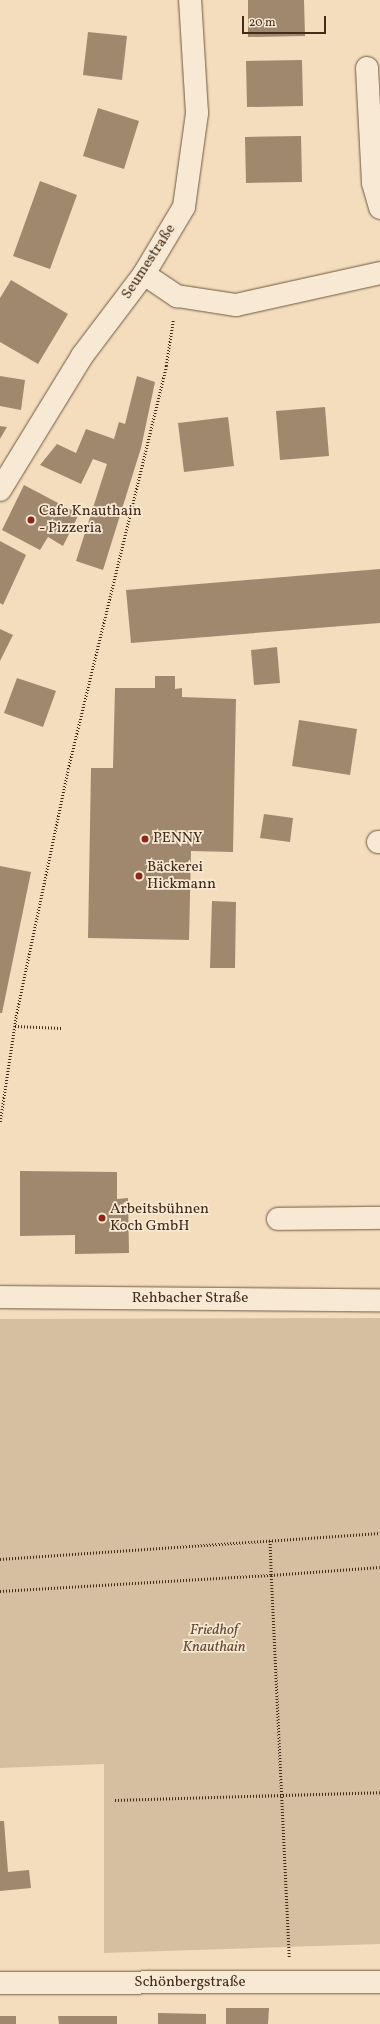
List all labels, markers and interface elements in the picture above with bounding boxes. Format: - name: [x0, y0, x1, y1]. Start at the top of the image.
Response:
- scale bar: [244, 8, 328, 34]
- text: 20 m: [249, 15, 276, 31]
- street label: Seumestraße: [118, 221, 180, 303]
- place label: Cafe Knauthain - Pizzeria: [39, 502, 142, 537]
- marker: Cafe Knauthain - Pizzeria: [26, 515, 36, 525]
- place label: PENNY: [153, 830, 202, 848]
- marker: PENNY: [140, 834, 150, 844]
- place label: Bäckerei Hickmann: [147, 858, 216, 893]
- marker: Bäckerei Hickmann: [134, 871, 144, 881]
- place label: Arbeitsbühnen Koch GmbH: [110, 1200, 209, 1235]
- marker: Arbeitsbühnen Koch GmbH: [97, 1213, 107, 1223]
- street label: Rehbacher Straße: [132, 1290, 248, 1308]
- park label: Friedhof Knauthain: [183, 1621, 245, 1656]
- street label: Schönbergstraße: [134, 1974, 246, 1992]

